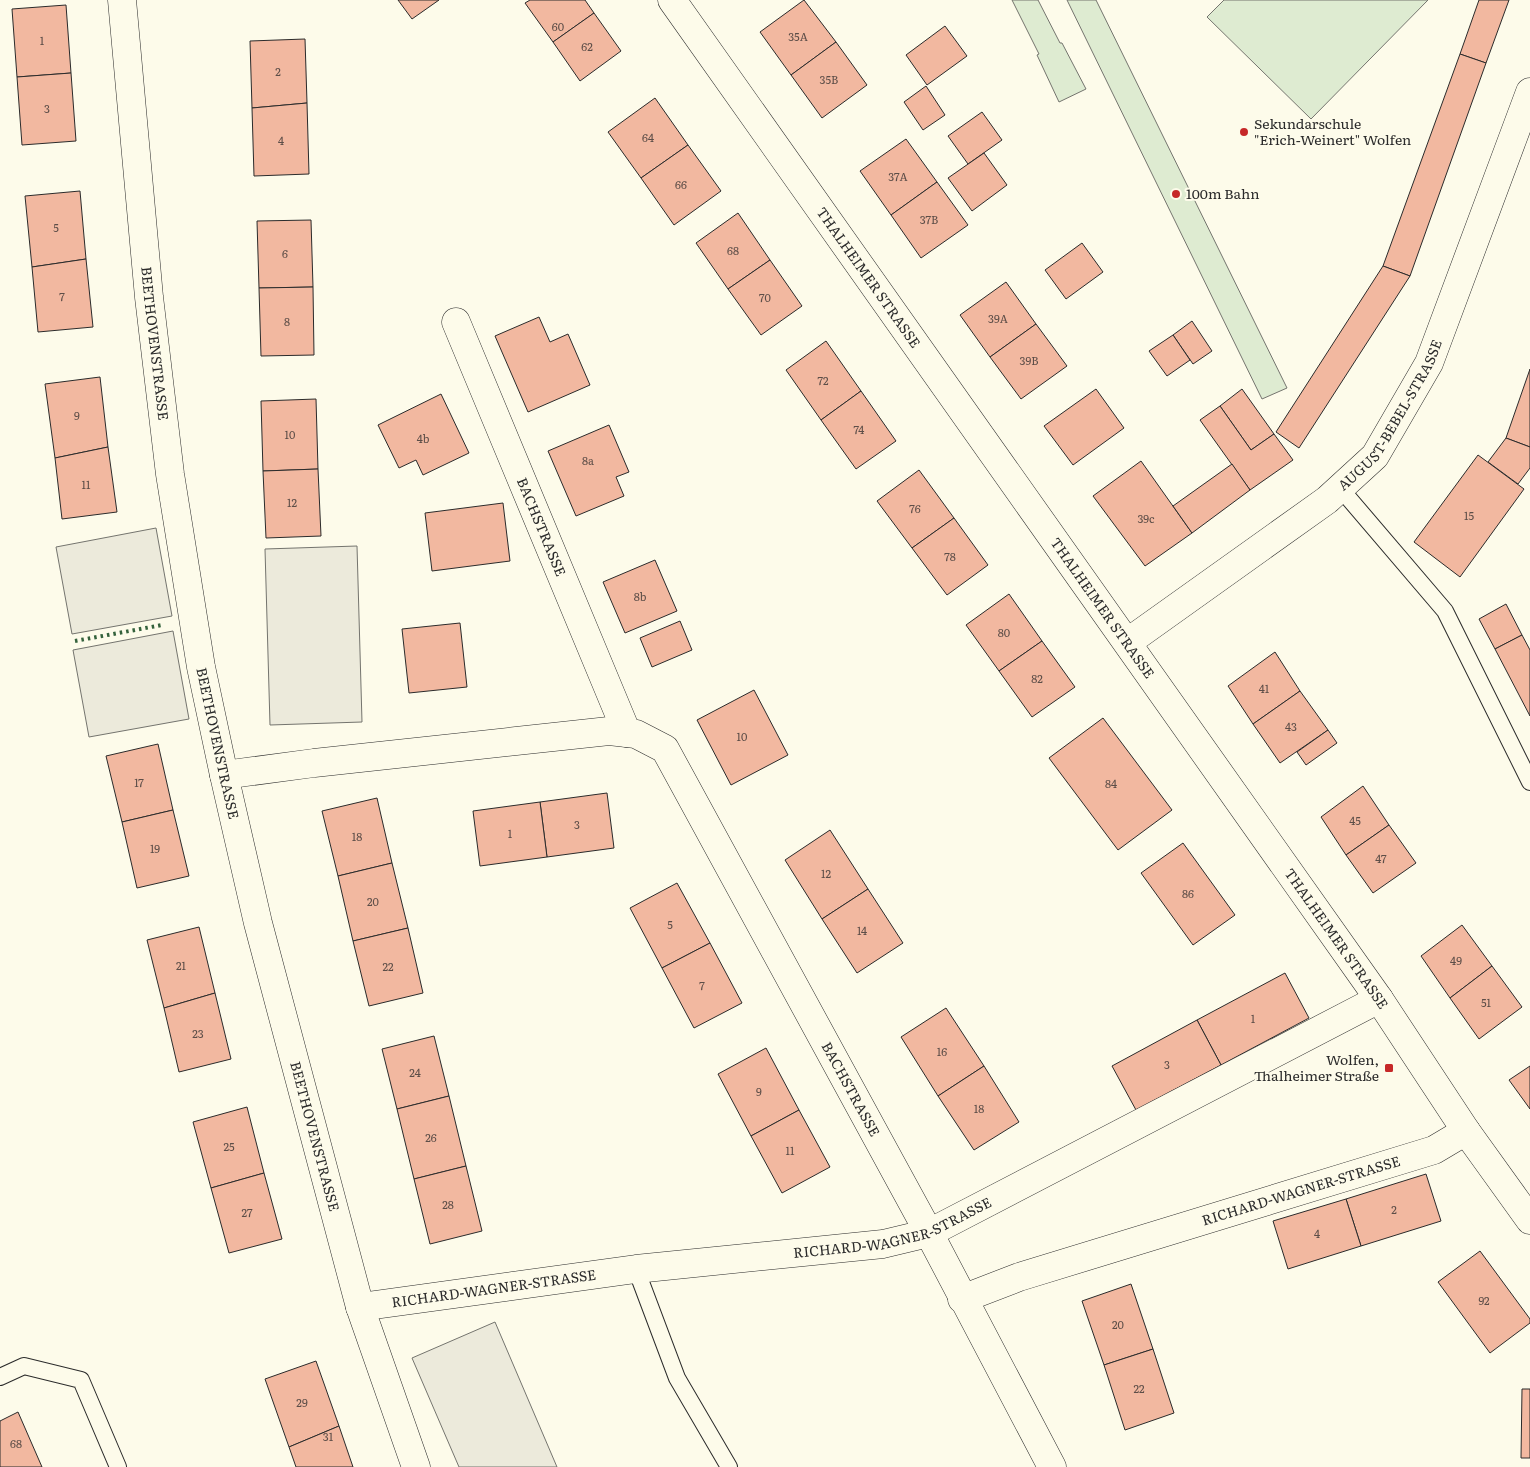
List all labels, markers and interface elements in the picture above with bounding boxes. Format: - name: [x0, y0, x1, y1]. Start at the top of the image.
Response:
- house number: 60: [552, 18, 564, 34]
- house number: 35A: [788, 28, 808, 44]
- house number: 1: [40, 32, 45, 48]
- house number: 62: [581, 38, 593, 54]
- house number: 2: [275, 63, 281, 79]
- house number: 35B: [820, 71, 838, 87]
- house number: 3: [44, 100, 50, 116]
- place label: Sekundarschule "Erich-Weinert" Wolfen: [1254, 113, 1411, 149]
- marker: Sekundarschule "Erich-Weinert" Wolfen: [1238, 126, 1250, 138]
- house number: 64: [642, 129, 654, 145]
- house number: 4: [278, 132, 284, 148]
- house number: 37A: [888, 168, 908, 184]
- house number: 66: [675, 176, 687, 192]
- place label: 100m Bahn: [1186, 183, 1259, 203]
- marker: 100m Bahn: [1170, 188, 1182, 200]
- street label: THALHEIMER STRASSE: [812, 203, 926, 351]
- house number: 37B: [920, 211, 938, 227]
- house number: 5: [53, 219, 59, 235]
- house number: 68: [727, 242, 739, 258]
- house number: 6: [282, 245, 288, 261]
- street label: BEETHOVENSTRASSE: [137, 266, 175, 421]
- house number: 7: [59, 288, 65, 304]
- house number: 70: [759, 289, 771, 305]
- house number: 39A: [988, 310, 1008, 326]
- house number: 8: [284, 313, 290, 329]
- street label: AUGUST-BEBEL-STRASSE: [1333, 336, 1446, 495]
- house number: 39B: [1020, 352, 1038, 368]
- house number: 72: [817, 372, 829, 388]
- house number: 9: [74, 407, 80, 423]
- house number: 74: [854, 421, 864, 437]
- house number: 10: [285, 426, 295, 442]
- house number: 4b: [417, 430, 430, 446]
- house number: 8a: [582, 452, 594, 468]
- street label: BACHSTRASSE: [513, 474, 572, 579]
- house number: 11: [82, 476, 91, 492]
- house number: 12: [287, 494, 297, 510]
- house number: 76: [909, 500, 921, 516]
- house number: 15: [1464, 507, 1474, 523]
- house number: 39c: [1137, 510, 1155, 526]
- street label: THALHEIMER STRASSE: [1046, 533, 1160, 682]
- house number: 78: [944, 548, 956, 564]
- house number: 8b: [634, 588, 647, 604]
- house number: 80: [998, 624, 1010, 640]
- street label: BEETHOVENSTRASSE: [192, 665, 245, 821]
- house number: 82: [1031, 670, 1043, 686]
- house number: 41: [1259, 680, 1270, 696]
- house number: 43: [1285, 718, 1297, 734]
- house number: 10: [737, 728, 747, 744]
- house number: 17: [134, 774, 144, 790]
- house number: 84: [1105, 775, 1117, 791]
- house number: 45: [1349, 812, 1361, 828]
- house number: 3: [574, 816, 580, 832]
- house number: 1: [508, 825, 513, 841]
- house number: 18: [352, 828, 362, 844]
- house number: 19: [150, 840, 160, 856]
- house number: 47: [1375, 850, 1387, 866]
- street label: THALHEIMER STRASSE: [1280, 864, 1394, 1013]
- house number: 12: [821, 865, 831, 881]
- house number: 86: [1182, 885, 1194, 901]
- house number: 20: [367, 893, 379, 909]
- house number: 5: [667, 916, 673, 932]
- house number: 14: [857, 922, 867, 938]
- house number: 49: [1450, 952, 1462, 968]
- house number: 21: [176, 957, 187, 973]
- house number: 22: [382, 958, 394, 974]
- house number: 7: [699, 977, 705, 993]
- house number: 51: [1481, 994, 1492, 1010]
- house number: 1: [1251, 1010, 1256, 1026]
- house number: 23: [192, 1025, 204, 1041]
- street label: BACHSTRASSE: [818, 1038, 886, 1140]
- house number: 16: [937, 1043, 947, 1059]
- place label: Wolfen, Thalheimer Straße: [1254, 1049, 1379, 1085]
- house number: 3: [1164, 1056, 1170, 1072]
- street label: BEETHOVENSTRASSE: [286, 1059, 345, 1213]
- marker: Wolfen, Thalheimer Straße: [1383, 1062, 1395, 1074]
- house number: 24: [409, 1064, 421, 1080]
- house number: 9: [756, 1083, 762, 1099]
- house number: 18: [974, 1100, 984, 1116]
- house number: 26: [425, 1129, 437, 1145]
- house number: 25: [223, 1138, 235, 1154]
- house number: 11: [786, 1142, 795, 1158]
- street label: RICHARD-WAGNER-STRASSE: [1199, 1150, 1402, 1230]
- street label: RICHARD-WAGNER-STRASSE: [792, 1191, 995, 1262]
- house number: 28: [442, 1196, 454, 1212]
- house number: 2: [1391, 1201, 1397, 1217]
- house number: 27: [241, 1204, 253, 1220]
- house number: 4: [1314, 1225, 1320, 1241]
- street label: RICHARD-WAGNER-STRASSE: [390, 1264, 597, 1312]
- house number: 92: [1478, 1292, 1490, 1308]
- house number: 20: [1112, 1316, 1124, 1332]
- house number: 22: [1133, 1380, 1145, 1396]
- house number: 29: [296, 1394, 308, 1410]
- house number: 31: [323, 1428, 334, 1444]
- house number: 68: [10, 1435, 22, 1451]

